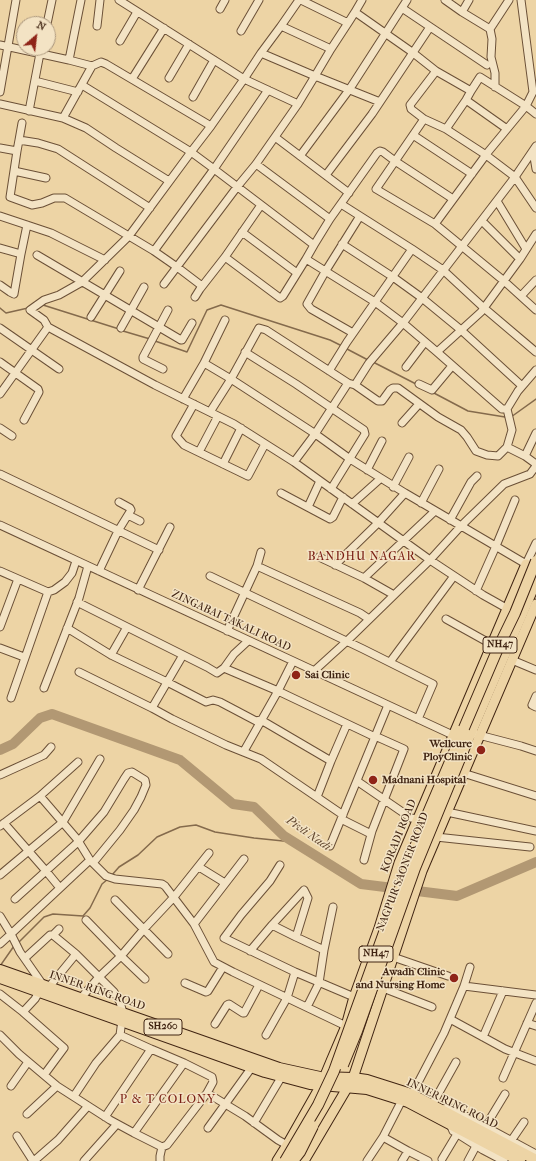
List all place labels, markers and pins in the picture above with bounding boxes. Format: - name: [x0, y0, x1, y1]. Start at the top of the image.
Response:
- place label: Sai Clinic: [305, 668, 349, 682]
- marker: Sai Clinic: [290, 669, 302, 681]
- place label: Wellcure PloyClinic: [423, 737, 472, 763]
- marker: Wellcure PloyClinic: [475, 744, 487, 756]
- place label: Madnani Hospital: [382, 773, 466, 787]
- marker: Madnani Hospital: [367, 774, 379, 786]
- place label: Awadh Clinic and Nursing Home: [356, 965, 445, 991]
- marker: Awadh Clinic and Nursing Home: [448, 972, 460, 984]

